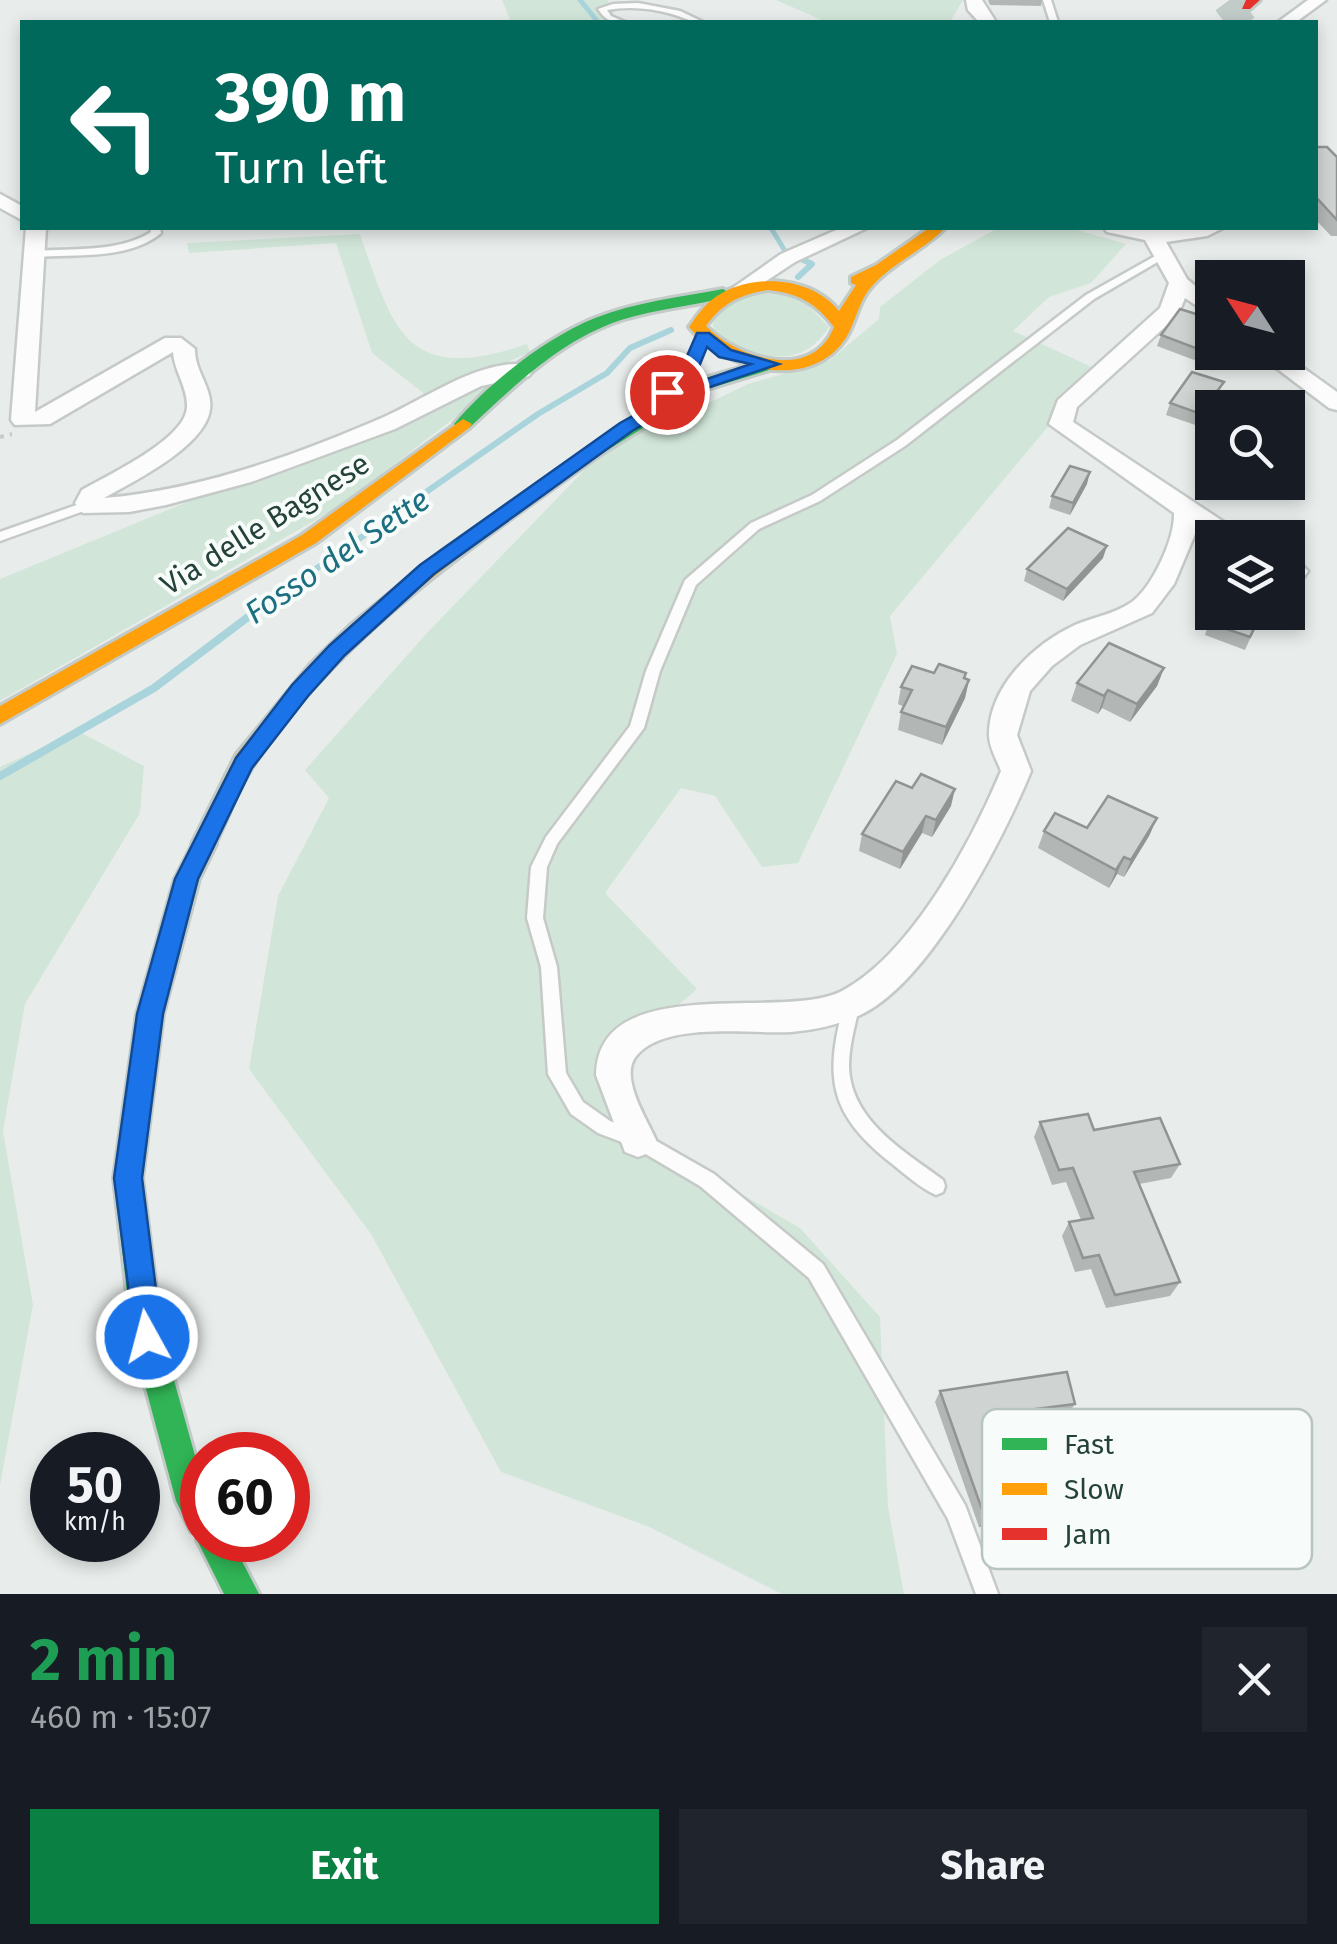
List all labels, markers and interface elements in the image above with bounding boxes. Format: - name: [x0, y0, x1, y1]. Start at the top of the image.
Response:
- text: 390 m: [215, 56, 407, 140]
- icon: left: [50, 60, 180, 190]
- text: Turn left: [215, 141, 387, 195]
- north arrow: [1195, 260, 1305, 370]
- map controls: [1195, 260, 1305, 630]
- pin: [625, 350, 710, 435]
- icon: arrive: [640, 365, 695, 420]
- button: search: [1195, 390, 1305, 500]
- street label: Via delle Bagnese: [154, 445, 376, 603]
- water label: Fosso del Sette: [238, 480, 436, 632]
- button: layers: [1195, 520, 1305, 630]
- position arrow: [95, 1285, 199, 1389]
- legend: [982, 1409, 1312, 1569]
- text: Fast: [1064, 1428, 1115, 1461]
- speed limit sign: 60: [180, 1432, 310, 1562]
- text: 50: [67, 1455, 123, 1515]
- text: Slow: [1064, 1473, 1124, 1506]
- text: km/h: [64, 1507, 126, 1537]
- text: Jam: [1064, 1518, 1112, 1551]
- text: 2 min: [30, 1624, 177, 1696]
- button: close: [1202, 1627, 1307, 1732]
- text: 460 m · 15:07: [30, 1698, 211, 1736]
- button: Exit: [30, 1809, 659, 1924]
- button: Share: [679, 1809, 1307, 1924]

